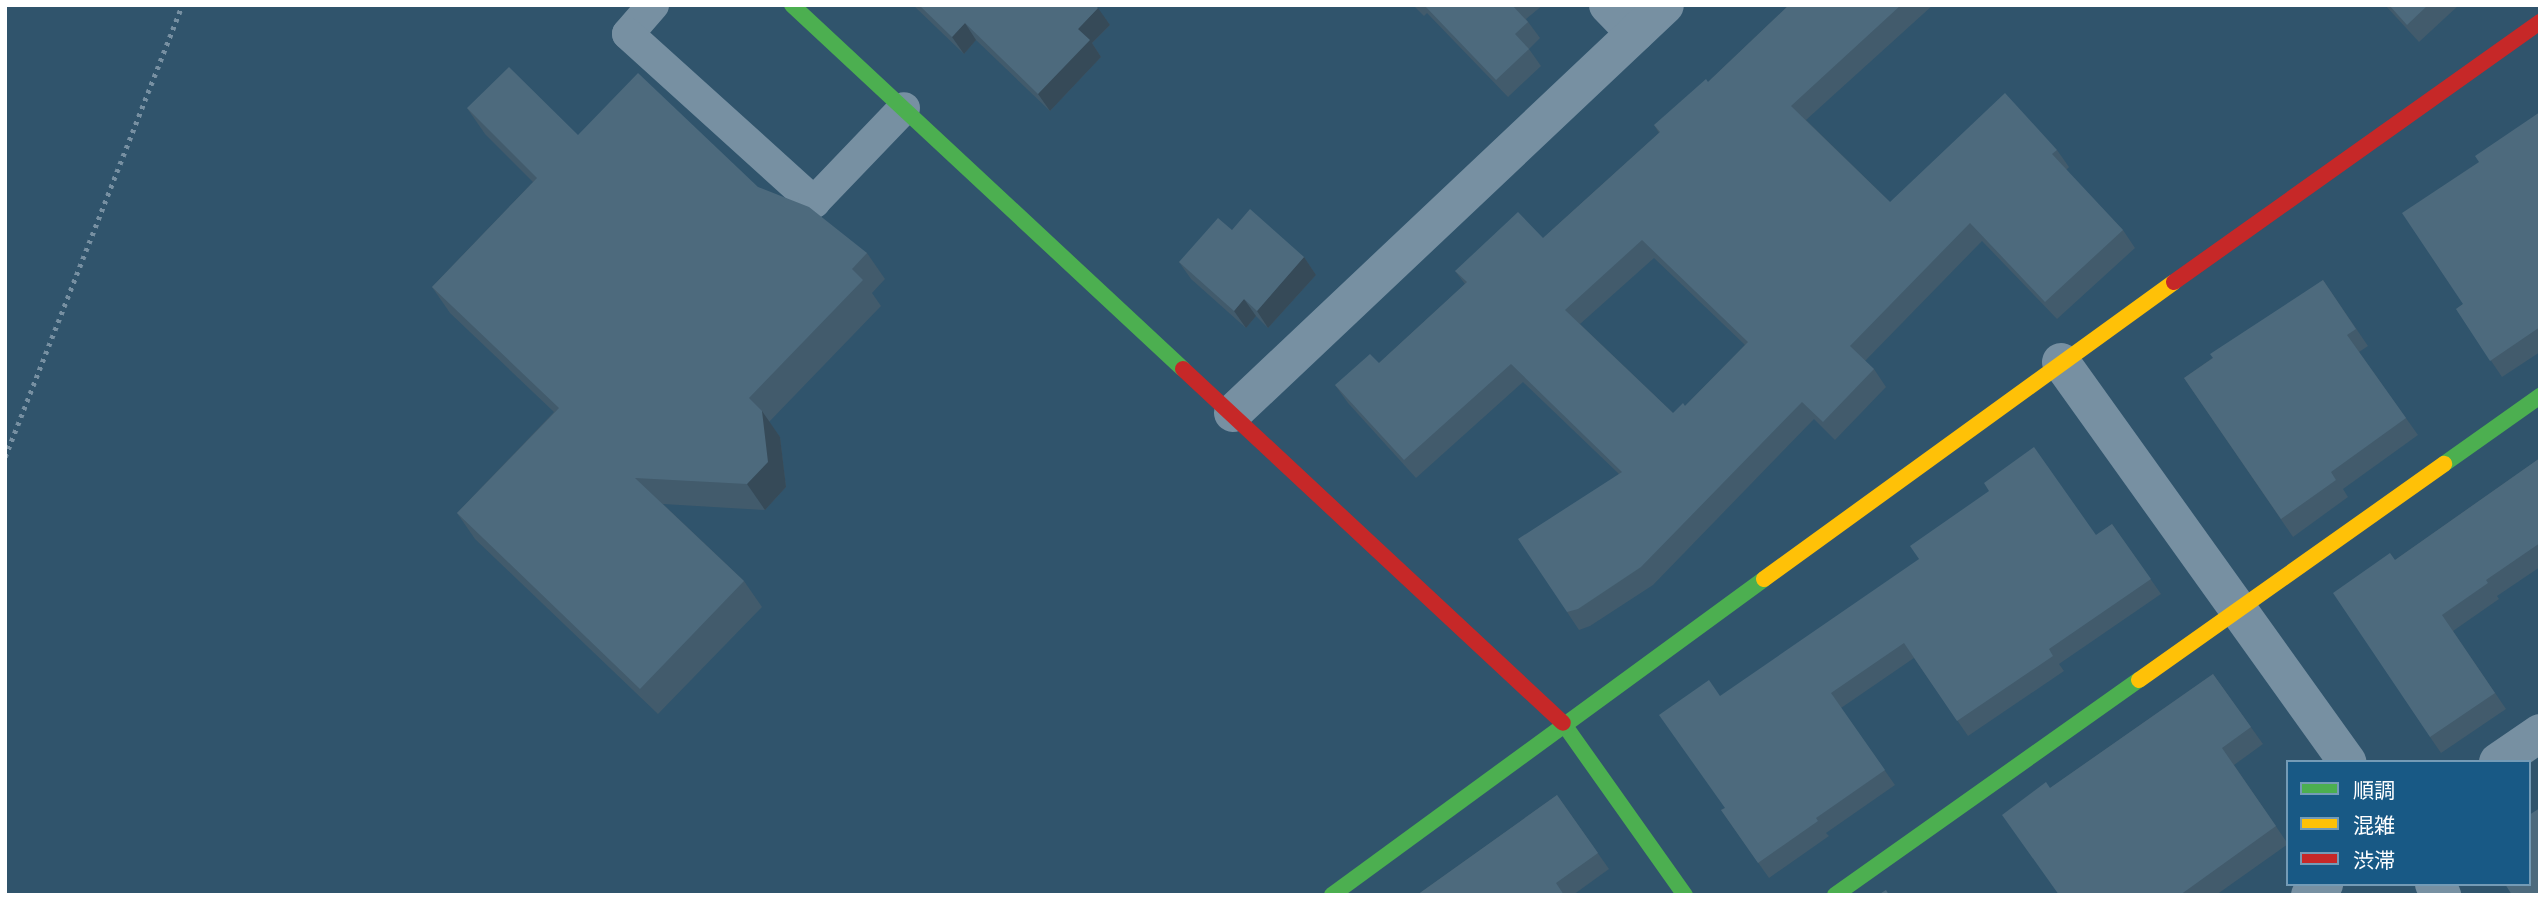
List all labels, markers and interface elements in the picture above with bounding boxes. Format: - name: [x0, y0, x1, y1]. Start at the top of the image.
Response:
- legend: [2286, 760, 2531, 886]
- text: 順調: [2353, 778, 2395, 803]
- text: 混雑: [2353, 813, 2395, 838]
- text: 渋滞: [2353, 848, 2395, 873]

